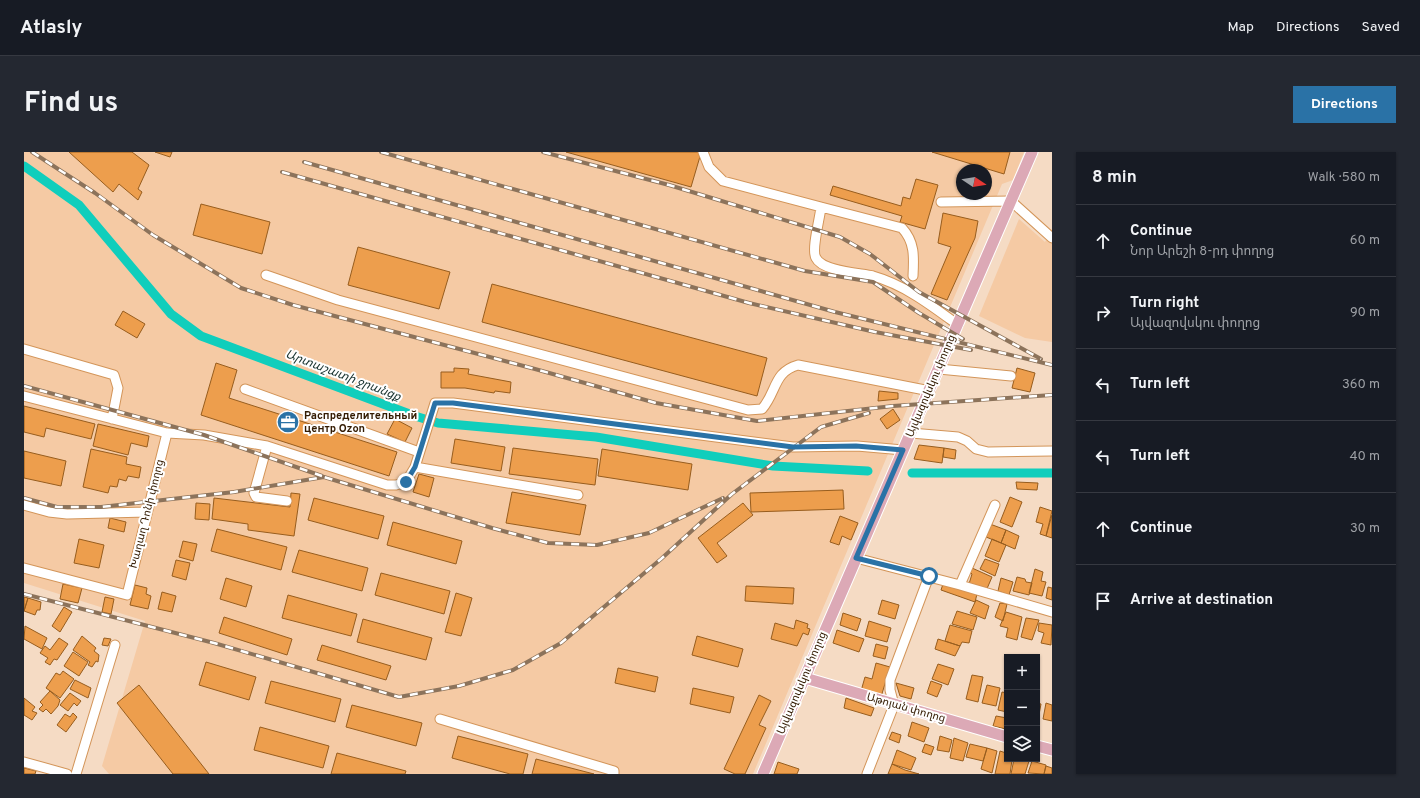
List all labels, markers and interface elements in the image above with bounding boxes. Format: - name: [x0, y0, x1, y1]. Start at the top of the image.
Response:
- text: Atlasly: [20, 16, 82, 40]
- text: Map: [1228, 19, 1254, 36]
- text: Directions: [1276, 19, 1340, 36]
- text: Saved: [1362, 19, 1400, 36]
- text: Find us: [24, 86, 118, 122]
- button: Directions: [1293, 86, 1396, 123]
- north arrow: [956, 164, 992, 200]
- text: 8 min: [1092, 167, 1137, 189]
- text: Walk · 580 m: [1308, 170, 1380, 186]
- text: Continue: [1130, 222, 1192, 241]
- icon: ahead: [1092, 230, 1114, 252]
- text: 60 m: [1350, 233, 1380, 249]
- text: Նոր Արեշի 8-րդ փողոց: [1130, 244, 1274, 260]
- text: Turn right: [1130, 294, 1199, 313]
- icon: right: [1092, 302, 1114, 324]
- text: 90 m: [1350, 305, 1380, 321]
- text: Այվազովսկու փողոց: [1130, 316, 1260, 332]
- street label: Այվազովսկու փողոց: [903, 333, 959, 439]
- water label: Արտաշատի ջրանցք: [283, 347, 404, 406]
- icon: left: [1092, 374, 1114, 396]
- text: Turn left: [1130, 375, 1190, 394]
- text: 360 m: [1342, 377, 1380, 393]
- office icon: Распределительный центр Ozon: [275, 409, 301, 435]
- place label: Распределительный центр Ozon: [304, 409, 417, 436]
- icon: left: [1092, 446, 1114, 468]
- text: Turn left: [1130, 447, 1190, 466]
- text: 40 m: [1350, 449, 1380, 465]
- street label: Խաղաղ Դոնի փողոց: [127, 458, 167, 570]
- route end: [397, 473, 415, 491]
- icon: ahead: [1092, 518, 1114, 540]
- text: Continue: [1130, 519, 1192, 538]
- text: 30 m: [1350, 521, 1380, 537]
- route start: [920, 567, 938, 585]
- icon: arrive: [1092, 590, 1114, 612]
- text: Arrive at destination: [1130, 591, 1273, 610]
- street label: Այվազովսկու փողոց: [774, 630, 830, 736]
- map controls: [1004, 654, 1040, 762]
- button: +: [1004, 654, 1040, 690]
- street label: Աթոյան փողոց: [865, 690, 947, 726]
- button: −: [1004, 690, 1040, 726]
- button: layers: [1004, 726, 1040, 762]

